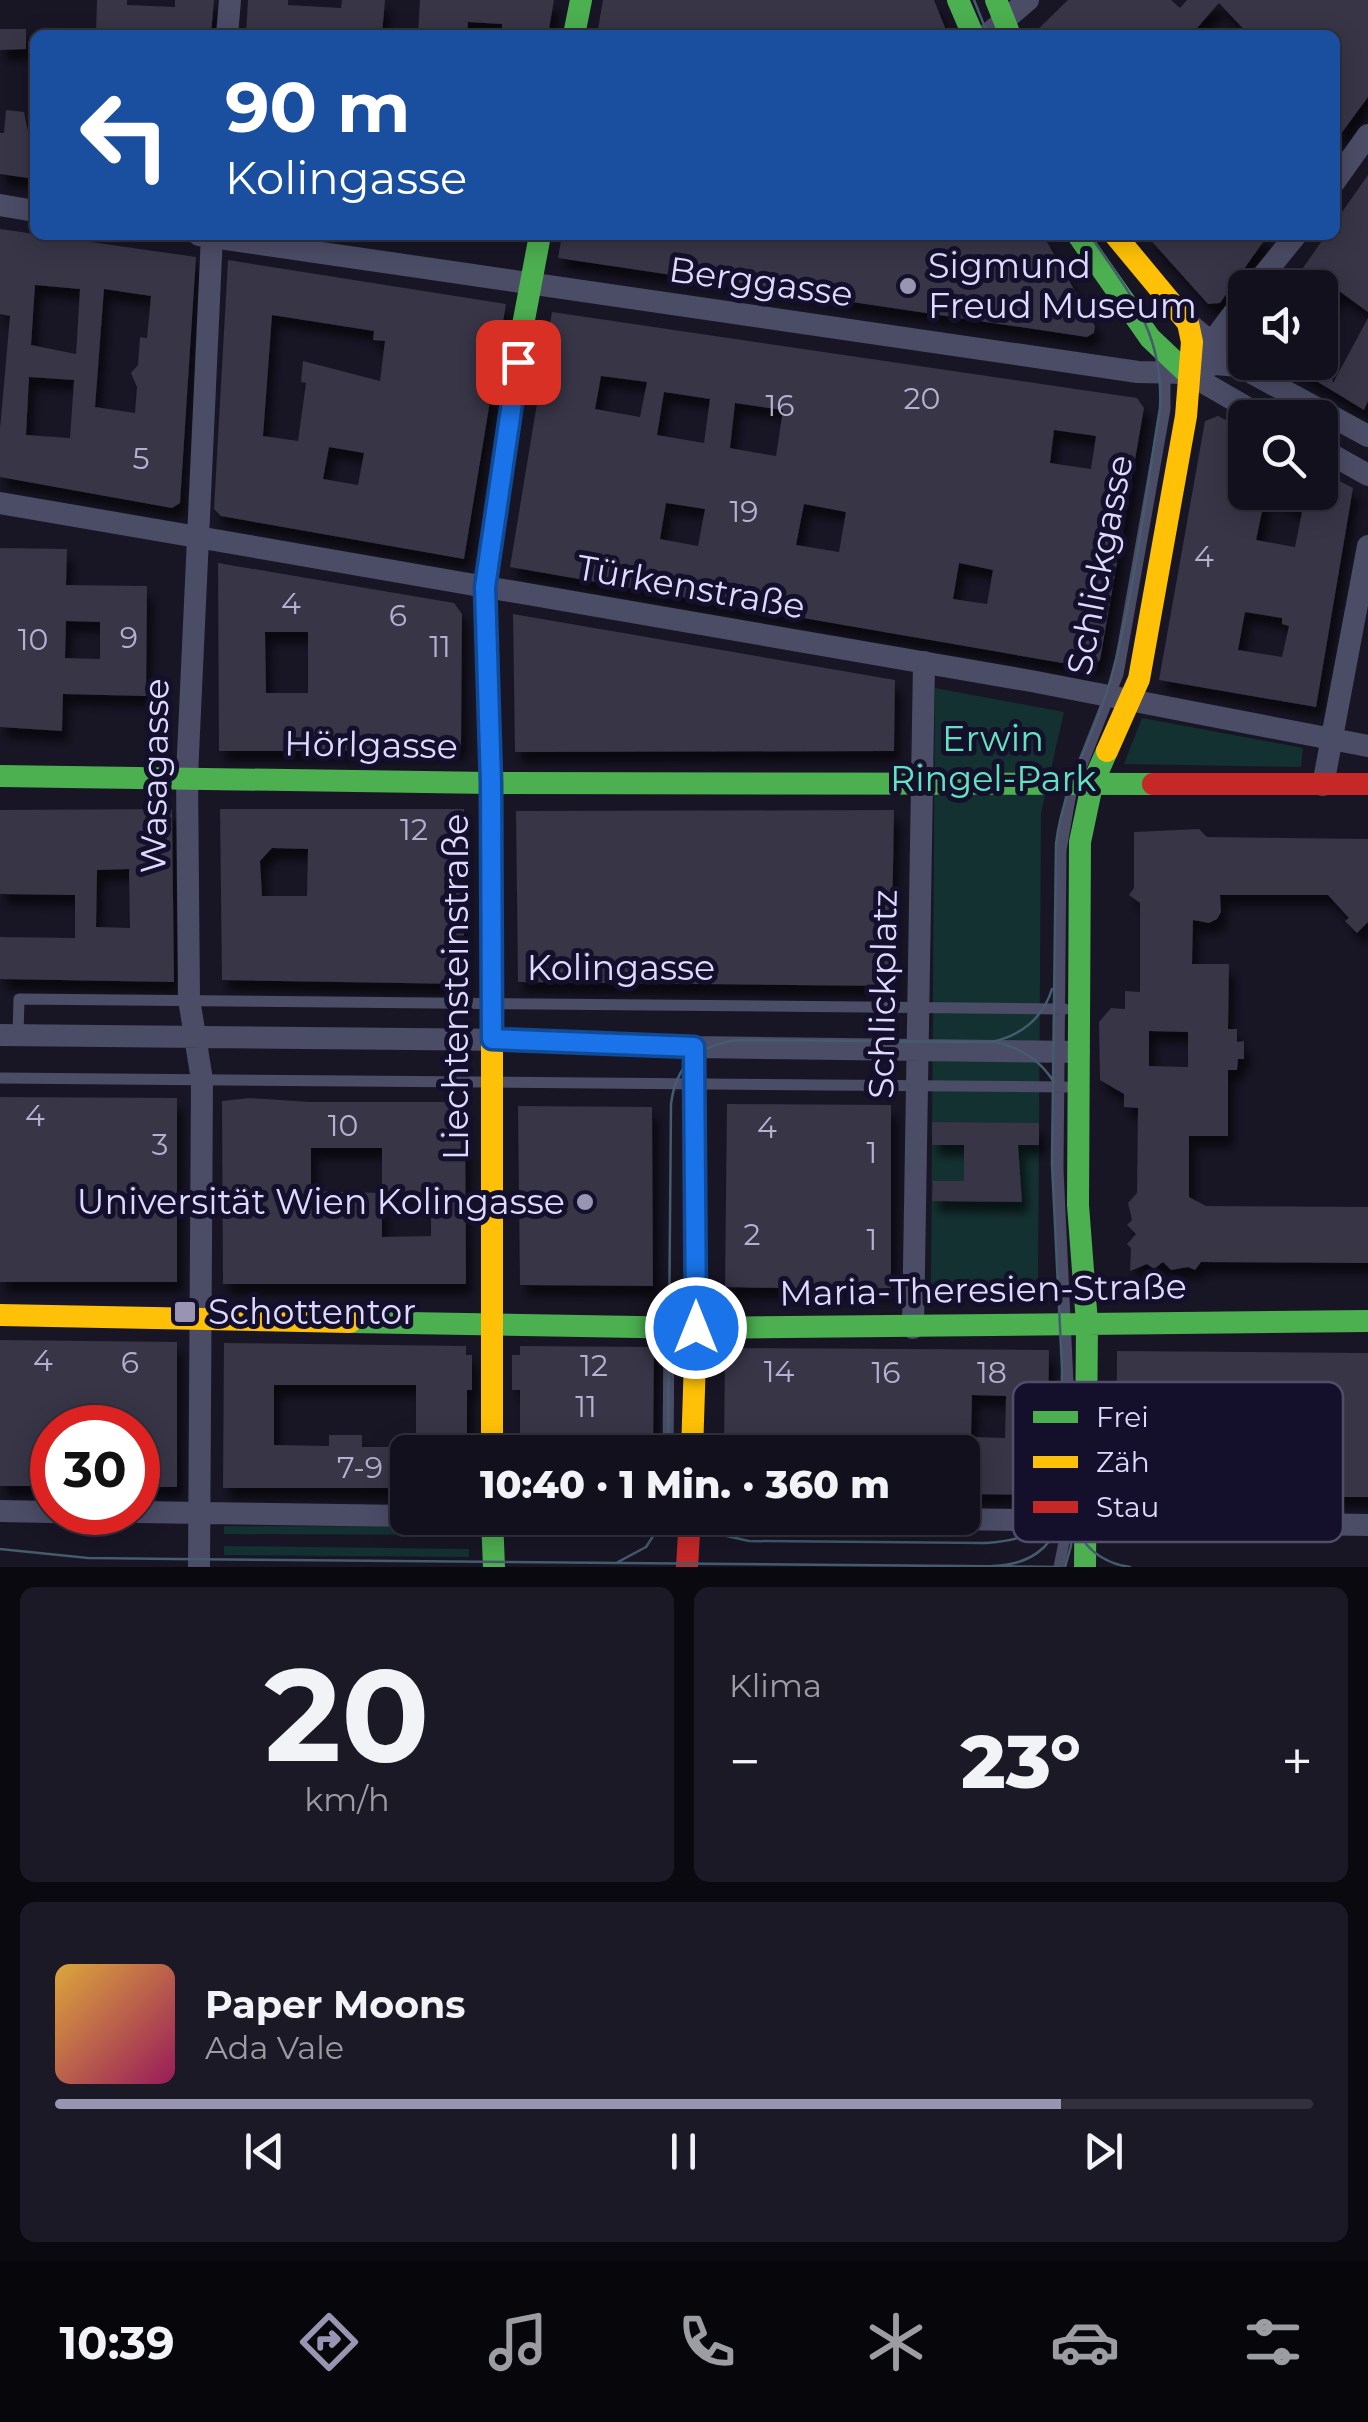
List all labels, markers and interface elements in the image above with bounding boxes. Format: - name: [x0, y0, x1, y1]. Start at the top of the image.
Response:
- text: 90 m: [225, 64, 410, 150]
- icon: left: [60, 70, 190, 200]
- text: Kolingasse: [225, 150, 467, 205]
- place label: Sigmund Freud Museum: [928, 244, 1197, 327]
- street label: Berggasse: [666, 247, 856, 316]
- map controls: [1228, 270, 1338, 510]
- button: sound: [1228, 270, 1338, 380]
- marker: Sigmund Freud Museum: [897, 275, 919, 297]
- pin: [476, 320, 561, 405]
- icon: arrive: [491, 335, 546, 390]
- house number: 20: [904, 380, 940, 417]
- house number: 16: [765, 387, 795, 424]
- button: search: [1228, 400, 1338, 510]
- house number: 5: [133, 440, 149, 477]
- street label: Schlickgasse: [1057, 451, 1142, 678]
- house number: 19: [729, 493, 759, 530]
- house number: 4: [1194, 538, 1214, 575]
- street label: Türkenstraße: [574, 545, 809, 628]
- house number: 4: [281, 585, 301, 622]
- house number: 6: [389, 597, 407, 634]
- house number: 9: [120, 619, 138, 656]
- house number: 10: [18, 621, 48, 658]
- house number: 11: [429, 628, 451, 665]
- street label: Wasagasse: [131, 678, 178, 874]
- park label: Erwin Ringel-Park: [890, 717, 1096, 800]
- street label: Hörlgasse: [284, 721, 458, 768]
- house number: 12: [400, 811, 428, 848]
- street label: Liechtensteinstraße: [434, 814, 477, 1160]
- street label: Schlickplatz: [859, 889, 906, 1099]
- street label: Kolingasse: [527, 946, 715, 989]
- house number: 4: [25, 1097, 45, 1134]
- house number: 10: [328, 1107, 358, 1144]
- house number: 4: [757, 1109, 777, 1146]
- house number: 3: [152, 1126, 168, 1163]
- house number: 1: [867, 1134, 877, 1171]
- place label: Universität Wien Kolingasse: [77, 1180, 565, 1223]
- marker: Universität Wien Kolingasse: [574, 1191, 596, 1213]
- house number: 2: [743, 1216, 761, 1253]
- house number: 1: [867, 1221, 877, 1258]
- street label: Maria-Theresien-Straße: [779, 1264, 1187, 1315]
- position arrow: [644, 1276, 748, 1380]
- place label: Schottentor: [208, 1290, 416, 1333]
- marker: Schottentor: [172, 1299, 198, 1325]
- house number: 4: [33, 1342, 53, 1379]
- house number: 6: [121, 1344, 139, 1381]
- house number: 12: [580, 1347, 608, 1384]
- house number: 14: [764, 1353, 794, 1390]
- house number: 16: [871, 1354, 901, 1391]
- house number: 18: [977, 1354, 1007, 1391]
- legend: [1013, 1382, 1343, 1542]
- house number: 11: [575, 1388, 597, 1425]
- text: Frei: [1096, 1400, 1149, 1434]
- speed limit sign: 30: [30, 1405, 160, 1535]
- text: Zäh: [1096, 1445, 1150, 1479]
- house number: 7-9: [337, 1449, 383, 1486]
- text: 10:40 · 1 Min. · 360 m: [480, 1461, 890, 1508]
- text: Stau: [1096, 1490, 1159, 1524]
- text: 20: [265, 1635, 429, 1794]
- text: Klima: [729, 1666, 822, 1705]
- text: 23°: [961, 1715, 1081, 1807]
- text: −: [729, 1728, 761, 1795]
- text: +: [1281, 1728, 1313, 1795]
- text: km/h: [304, 1780, 390, 1819]
- text: Paper Moons: [205, 1981, 466, 2028]
- text: Ada Vale: [205, 2028, 344, 2067]
- icon: previous: [237, 2124, 292, 2179]
- icon: pause: [656, 2124, 711, 2179]
- icon: next: [1076, 2124, 1131, 2179]
- icon: directions: [294, 2307, 364, 2377]
- icon: music: [483, 2307, 553, 2377]
- icon: phone: [672, 2307, 742, 2377]
- icon: climate: [861, 2307, 931, 2377]
- icon: car: [1050, 2307, 1120, 2377]
- icon: filters: [1238, 2307, 1308, 2377]
- text: 10:39: [59, 2315, 175, 2370]

